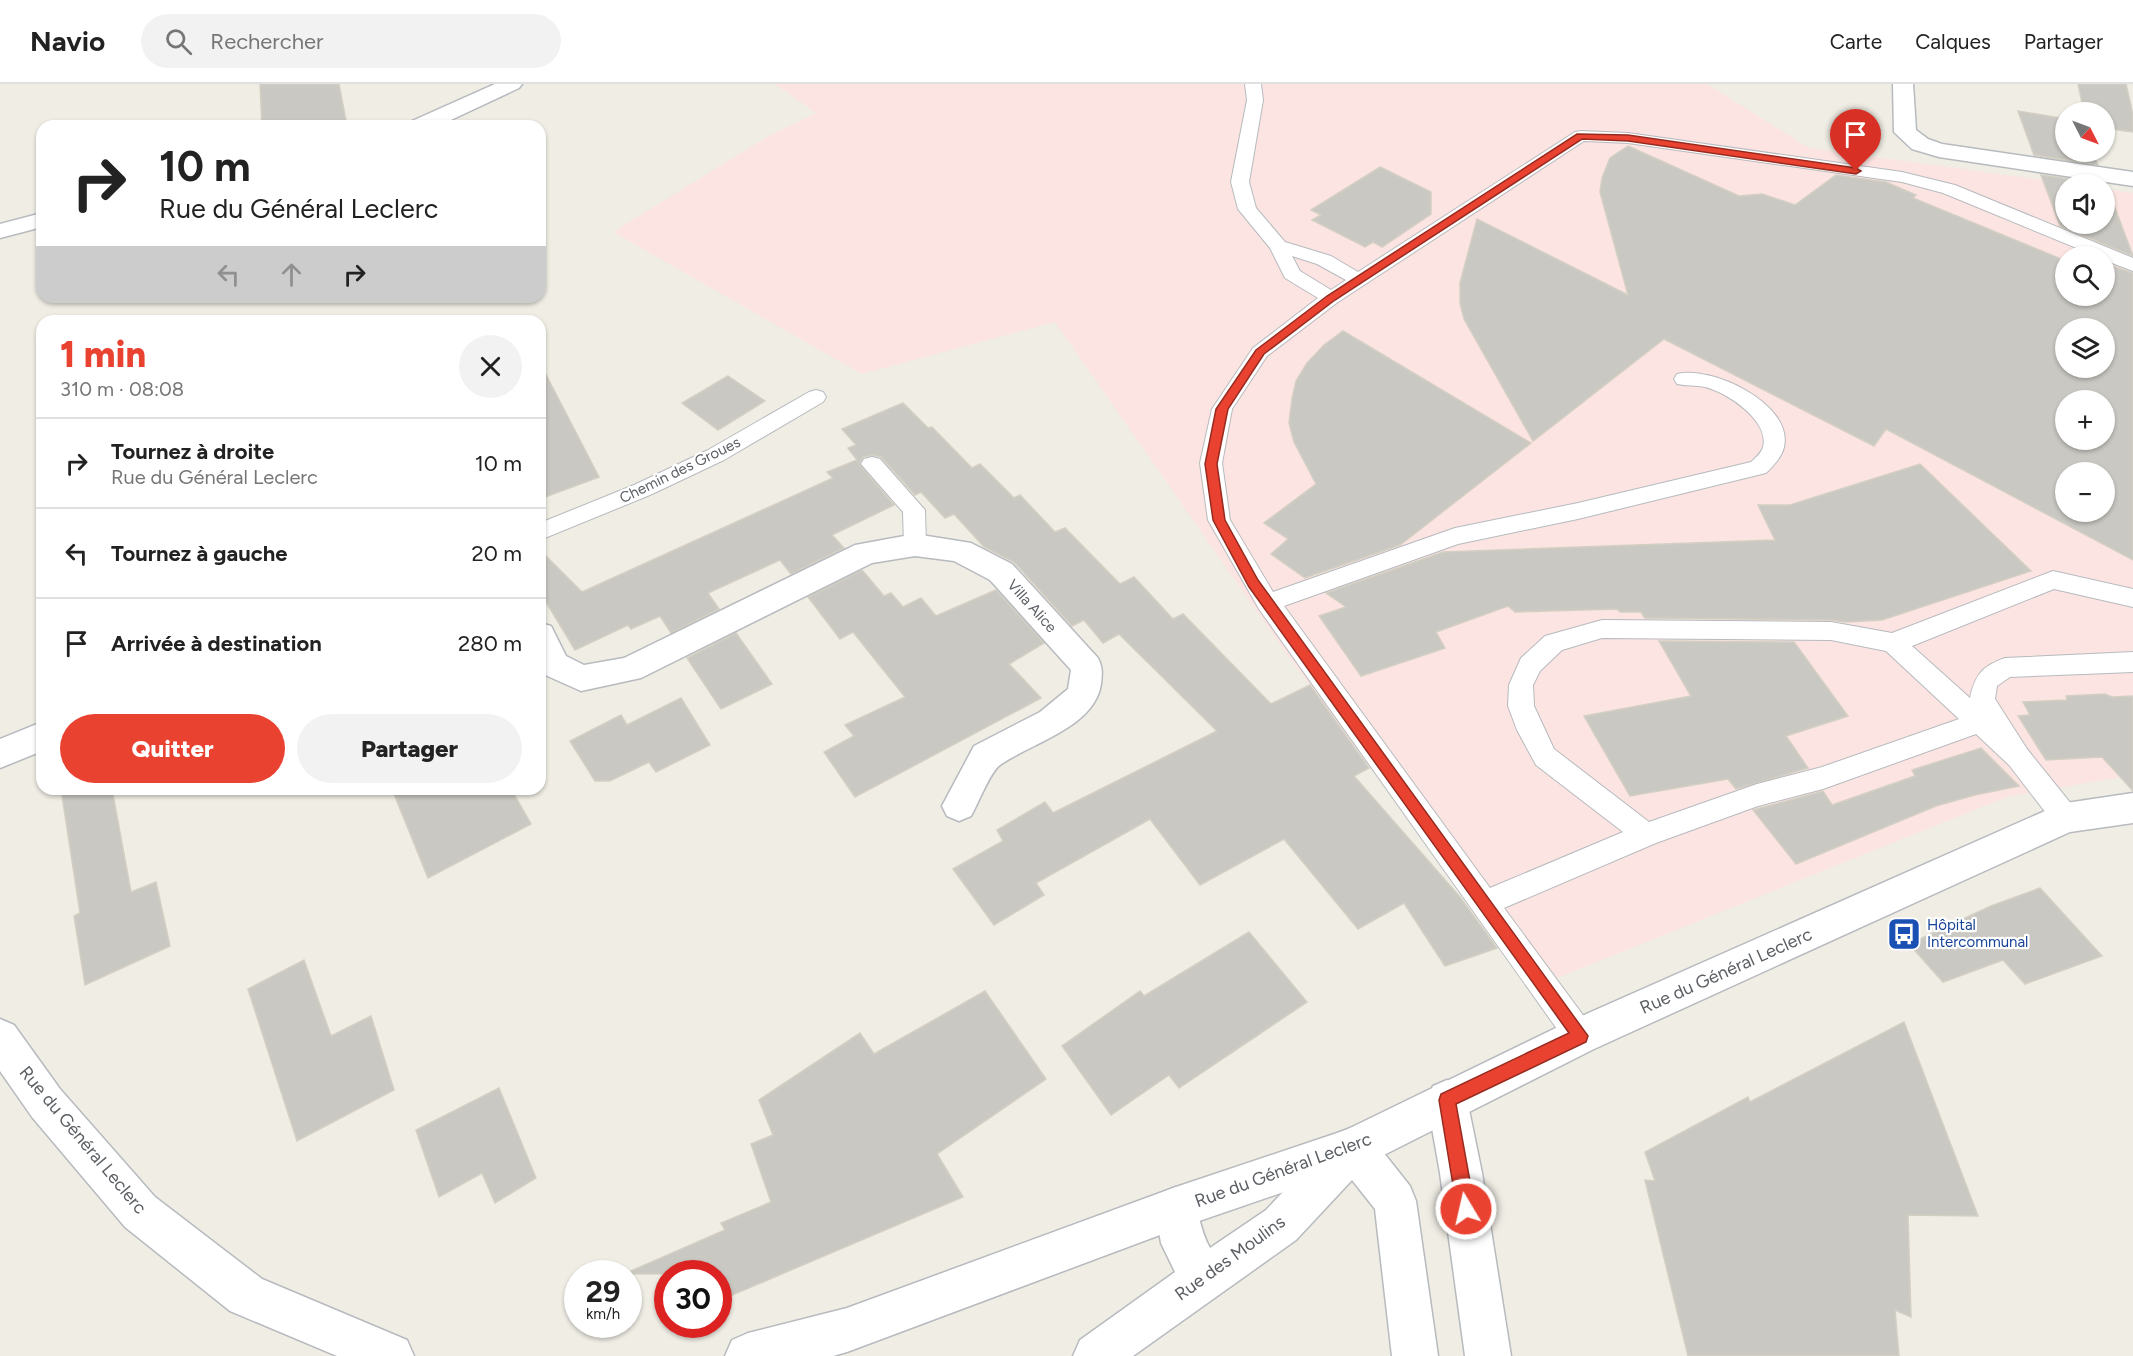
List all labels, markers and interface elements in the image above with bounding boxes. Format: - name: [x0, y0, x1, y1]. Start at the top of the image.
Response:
- search box: [141, 14, 561, 68]
- text: Navio: [30, 24, 105, 58]
- icon: search: [162, 25, 195, 58]
- text: Rechercher: [210, 28, 323, 55]
- text: Carte: [1830, 29, 1882, 54]
- text: Calques: [1915, 29, 1991, 54]
- text: Partager: [2024, 29, 2103, 54]
- north arrow: [2055, 102, 2115, 162]
- map controls: [2055, 102, 2115, 522]
- pin: [1830, 109, 1881, 171]
- icon: arrive: [1839, 118, 1872, 151]
- text: 10 m: [159, 141, 251, 192]
- icon: right: [60, 144, 138, 222]
- button: sound: [2055, 174, 2115, 234]
- text: Rue du Général Leclerc: [159, 192, 438, 225]
- button: search: [2055, 246, 2115, 306]
- icon: left: [212, 258, 245, 291]
- icon: ahead: [275, 258, 308, 291]
- icon: right: [338, 258, 371, 291]
- button: layers: [2055, 318, 2115, 378]
- text: 1 min: [60, 333, 146, 376]
- button: close: [459, 335, 522, 398]
- text: 310 m · 08:08: [60, 377, 184, 401]
- button: +: [2055, 390, 2115, 450]
- street label: Chemin des Groues: [617, 433, 743, 507]
- text: Tournez à droite: [111, 438, 274, 465]
- icon: right: [60, 447, 93, 480]
- text: 10 m: [475, 450, 522, 477]
- button: −: [2055, 462, 2115, 522]
- text: Rue du Général Leclerc: [111, 465, 318, 489]
- icon: left: [60, 537, 93, 570]
- text: Tournez à gauche: [111, 540, 287, 567]
- text: 20 m: [471, 540, 522, 567]
- street label: Villa Alice: [1004, 576, 1060, 636]
- icon: arrive: [60, 627, 93, 660]
- text: Arrivée à destination: [111, 630, 322, 657]
- text: 280 m: [458, 630, 522, 657]
- button: Quitter: [60, 714, 285, 783]
- button: Partager: [297, 714, 522, 783]
- bus stop icon: Hôpital Intercommunal: [1886, 916, 1922, 952]
- place label: Hôpital Intercommunal: [1927, 916, 2028, 951]
- street label: Rue du Général Leclerc: [1636, 923, 1816, 1019]
- street label: Rue du Général Leclerc: [15, 1062, 151, 1219]
- street label: Rue du Général Leclerc: [1192, 1128, 1375, 1212]
- position arrow: [1434, 1177, 1498, 1241]
- street label: Rue des Moulins: [1171, 1211, 1289, 1305]
- speed limit sign: 30: [654, 1260, 732, 1338]
- text: 29: [586, 1273, 620, 1310]
- text: km/h: [586, 1305, 620, 1323]

